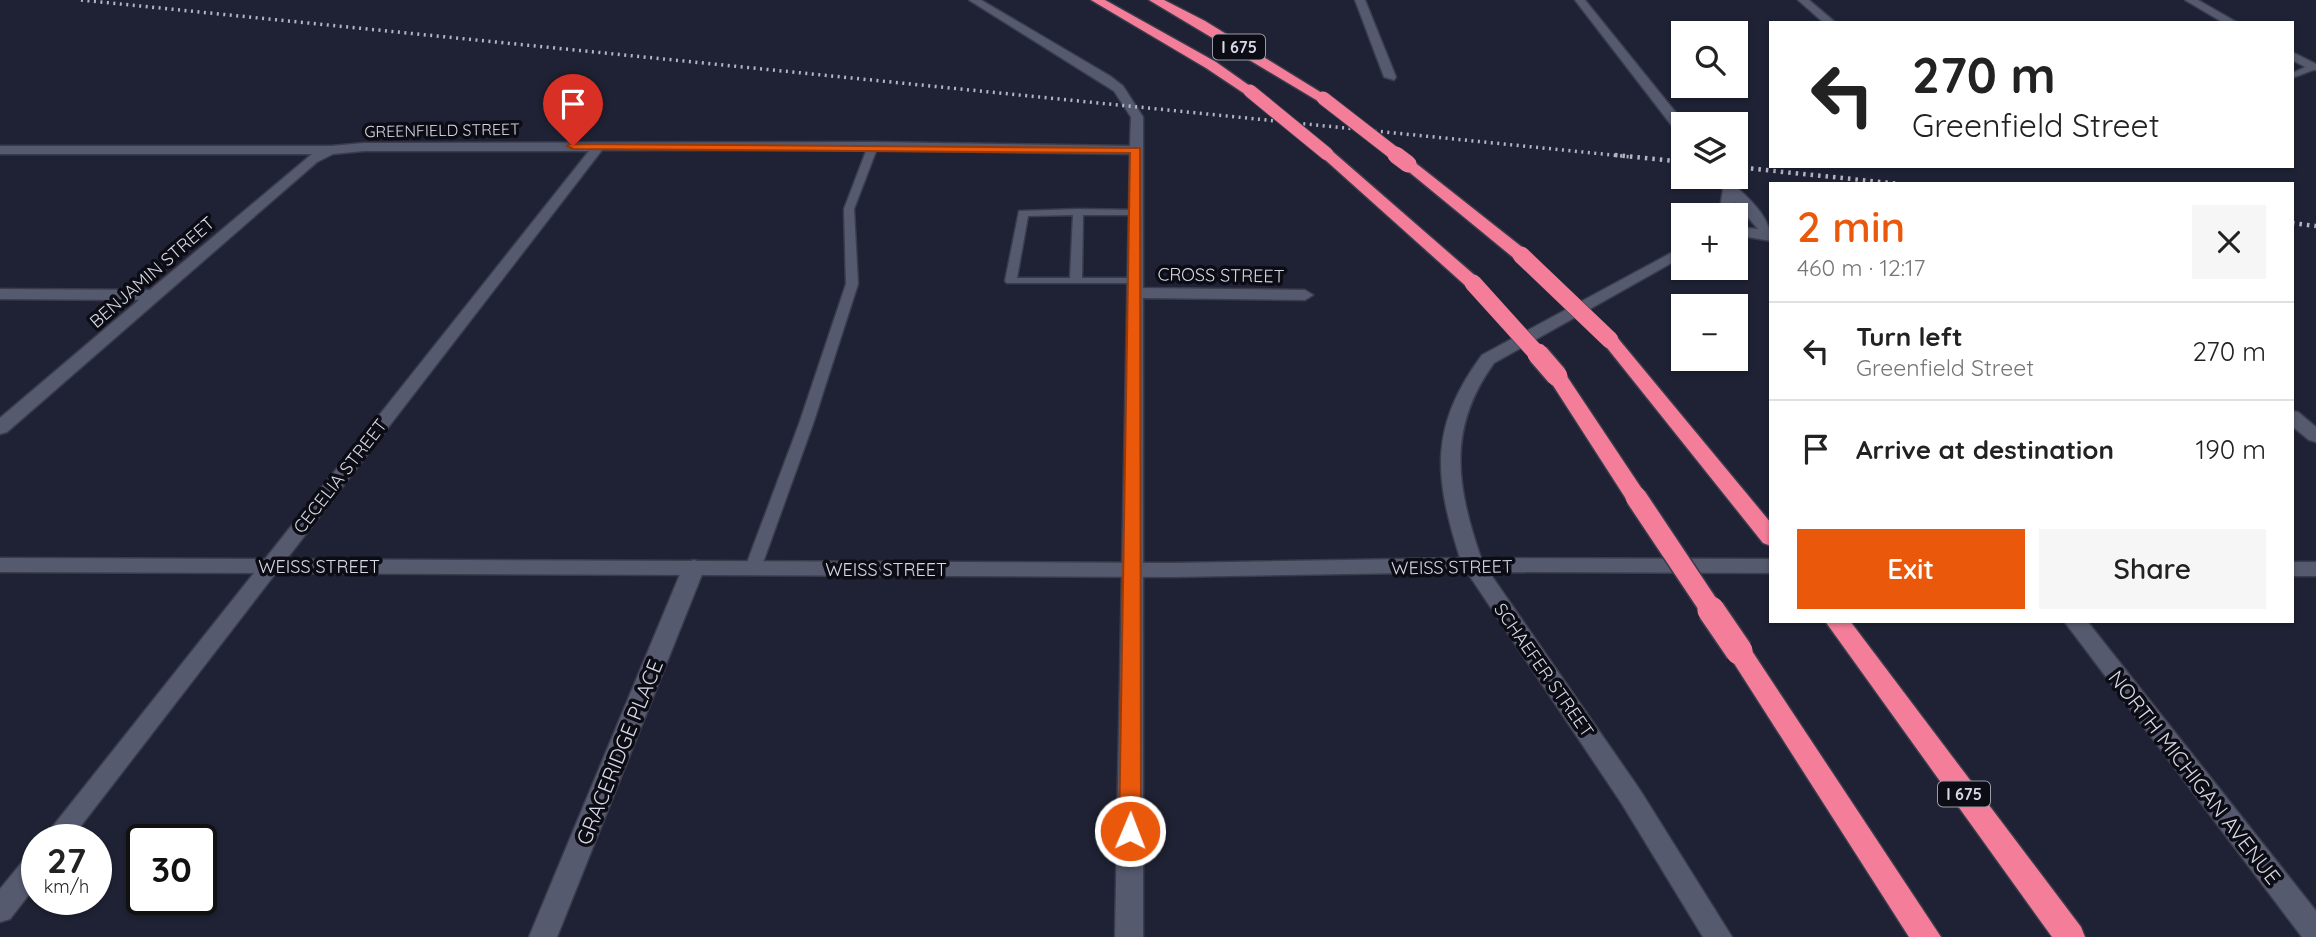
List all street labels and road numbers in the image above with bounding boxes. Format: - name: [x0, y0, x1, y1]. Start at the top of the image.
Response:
- road number: I 675: [1213, 34, 1265, 60]
- street label: GREENFIELD STREET: [364, 119, 520, 141]
- street label: BENJAMIN STREET: [85, 211, 219, 333]
- street label: CROSS STREET: [1157, 262, 1285, 288]
- street label: CECELIA STREET: [288, 414, 392, 538]
- street label: WEISS STREET: [1391, 554, 1513, 580]
- street label: WEISS STREET: [258, 555, 380, 578]
- street label: WEISS STREET: [825, 558, 947, 581]
- street label: SCHAEFER STREET: [1489, 599, 1599, 742]
- street label: GRACERIDGE PLACE: [570, 656, 668, 848]
- street label: NORTH MICHIGAN AVENUE: [2103, 665, 2287, 889]
- road number: I 675: [1938, 782, 1990, 806]

